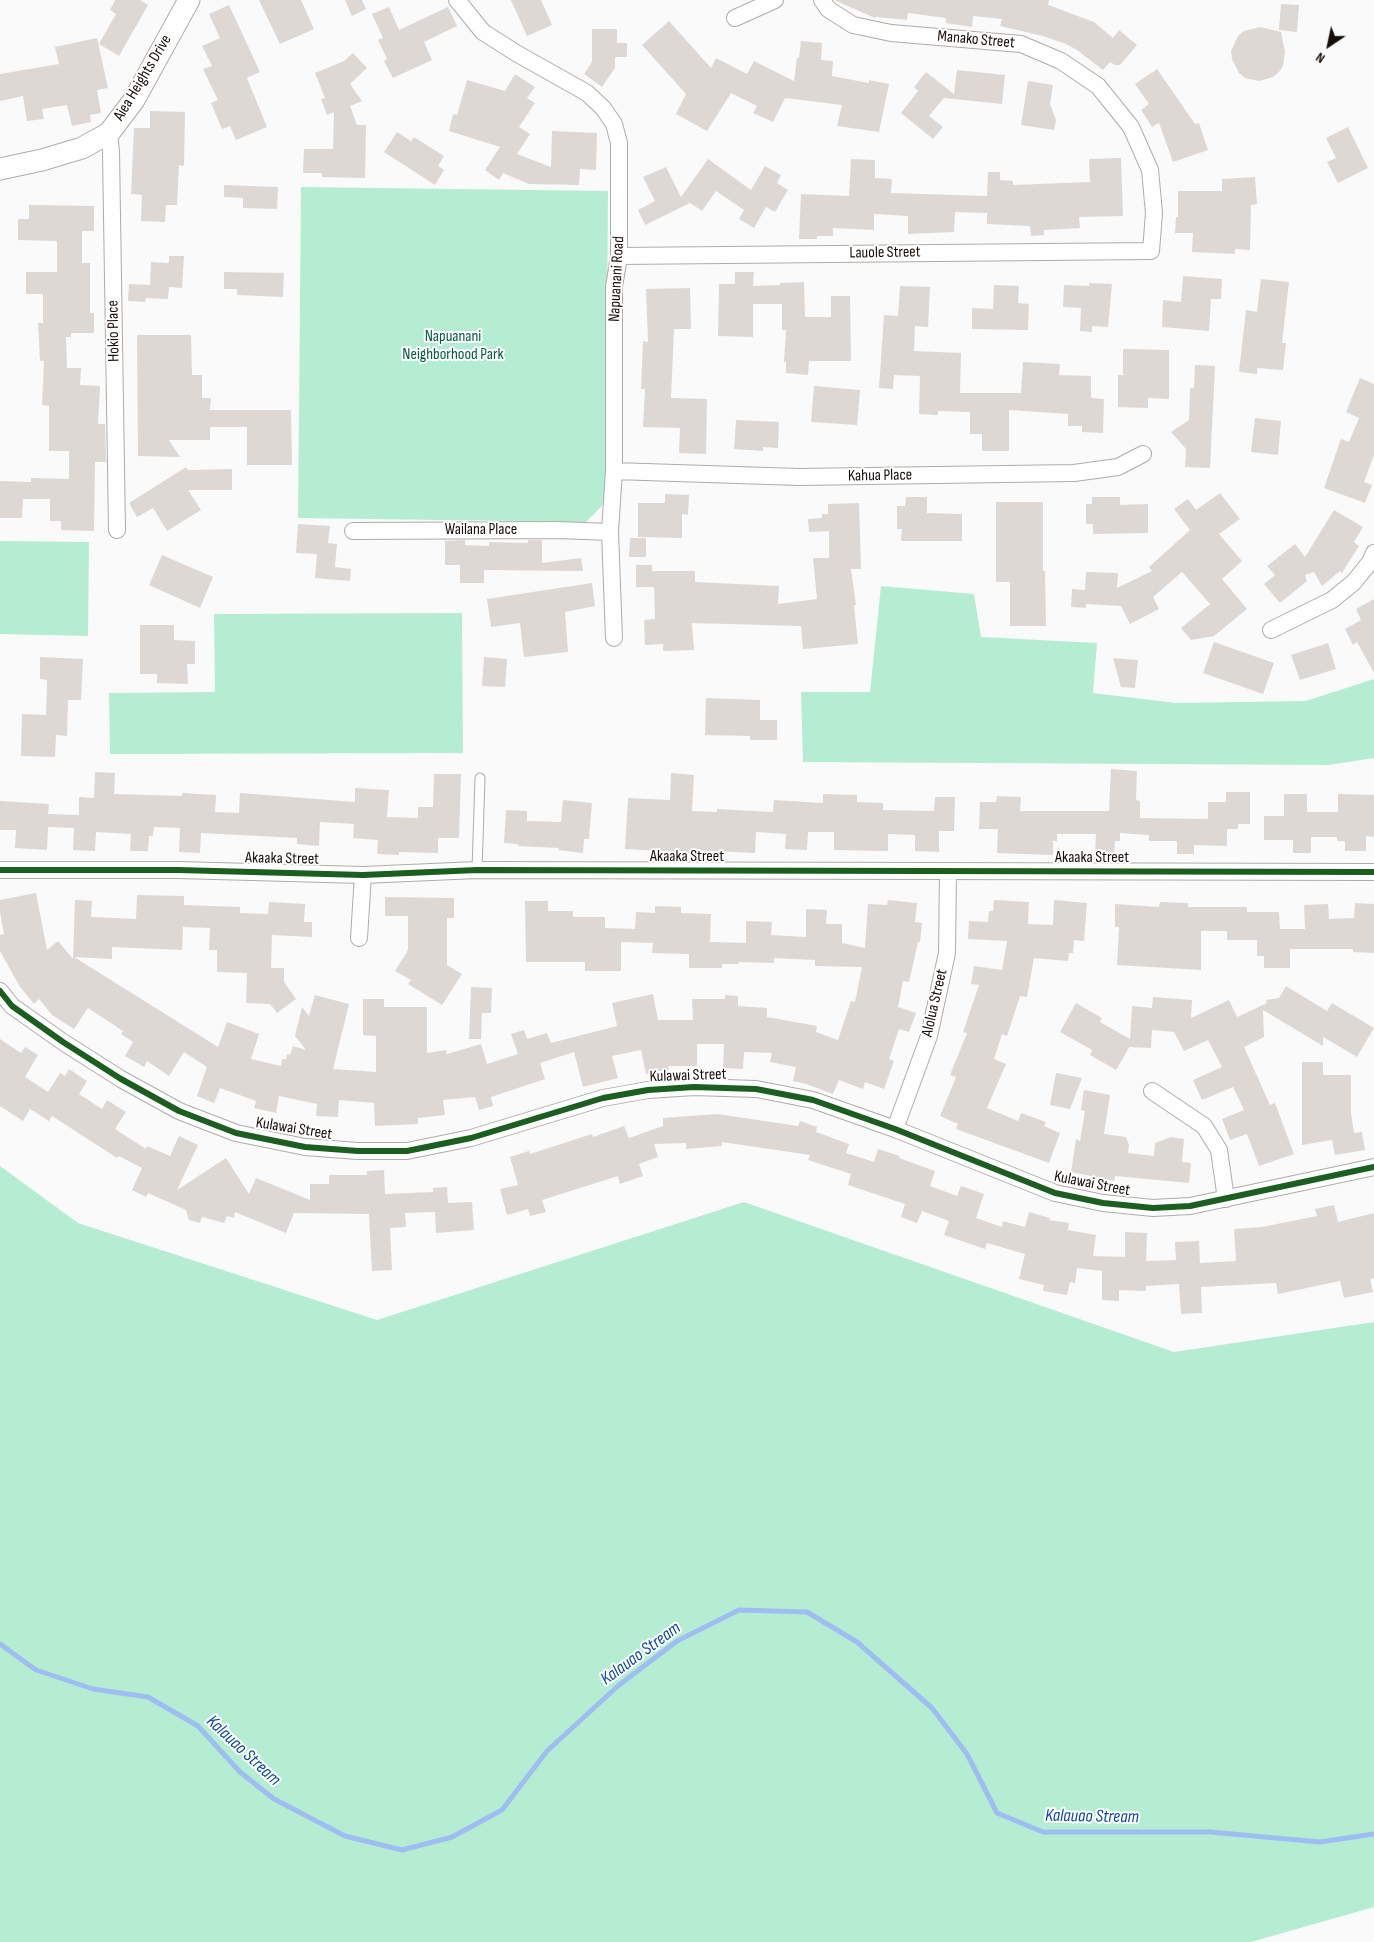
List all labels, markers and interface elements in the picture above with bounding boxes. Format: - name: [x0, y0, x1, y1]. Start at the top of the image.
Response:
- north arrow: [1304, 20, 1354, 70]
- street label: Manako Street: [937, 27, 1015, 53]
- street label: Aiea Heights Drive: [110, 32, 176, 124]
- text: N: [1312, 49, 1328, 67]
- street label: Napuanani Road: [605, 236, 629, 322]
- street label: Lauole Street: [849, 243, 921, 263]
- street label: Hokio Place: [104, 300, 124, 362]
- park label: Napuanani Neighborhood Park: [402, 327, 504, 365]
- street label: Kahua Place: [848, 466, 912, 486]
- street label: Wailana Place: [445, 520, 517, 540]
- street label: Akaaka Street: [650, 847, 724, 867]
- street label: Akaaka Street: [1055, 848, 1129, 868]
- street label: Akaaka Street: [245, 849, 319, 869]
- street label: Alolua Street: [918, 967, 952, 1039]
- street label: Kulawai Street: [649, 1065, 727, 1087]
- street label: Kulawai Street: [254, 1113, 334, 1145]
- street label: Kulawai Street: [1052, 1167, 1132, 1201]
- water label: Kalauao Stream: [597, 1618, 685, 1690]
- water label: Kalauao Stream: [201, 1711, 285, 1791]
- water label: Kalauao Stream: [1045, 1805, 1139, 1829]

